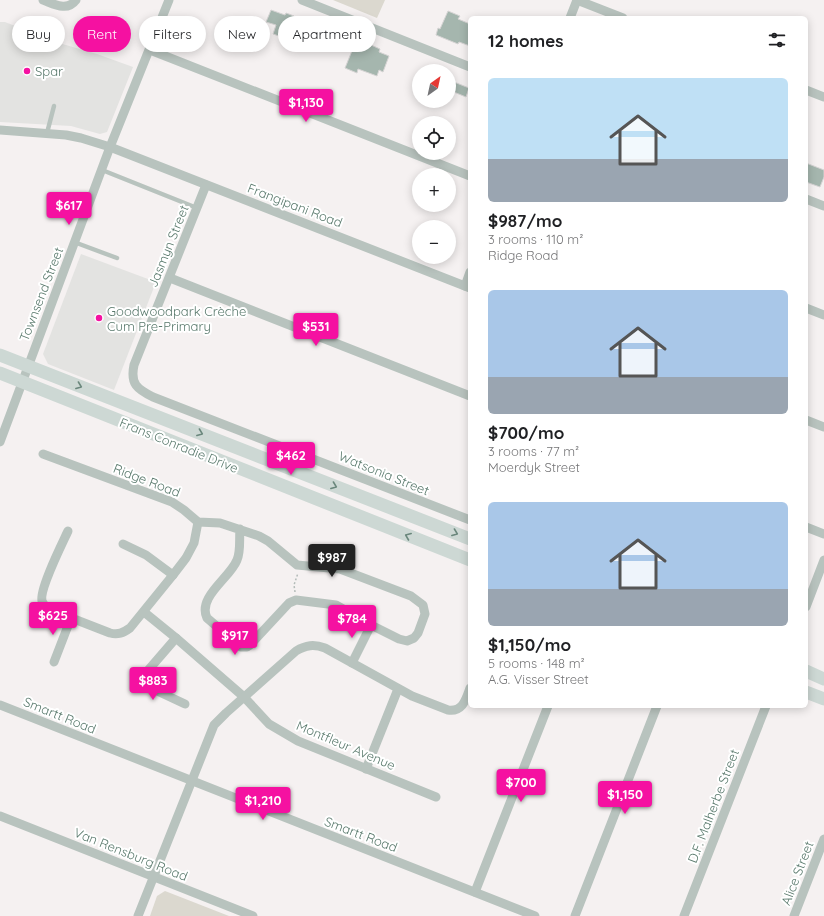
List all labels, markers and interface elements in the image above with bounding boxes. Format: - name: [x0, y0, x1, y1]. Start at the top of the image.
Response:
- chip: Buy: [12, 16, 65, 52]
- chip: Rent: [73, 16, 131, 52]
- chip: Filters: [139, 16, 206, 52]
- chip: New: [214, 16, 270, 52]
- chip: Apartment: [278, 16, 376, 52]
- icon: filters: [766, 29, 788, 51]
- text: 12 homes: [488, 30, 564, 51]
- place label: Spar: [35, 63, 63, 79]
- north arrow: [412, 64, 456, 108]
- map controls: [412, 64, 456, 264]
- marker: Spar: [22, 66, 32, 76]
- pin: $1,130: [273, 89, 339, 123]
- text: $1,130: [288, 94, 324, 110]
- icon: home: [602, 104, 674, 176]
- button: locate: [412, 116, 456, 160]
- button: +: [412, 168, 456, 212]
- street label: Frangipani Road: [245, 180, 345, 230]
- pin: $617: [45, 192, 93, 226]
- text: $617: [56, 197, 82, 213]
- street label: Jasmyn Street: [144, 203, 192, 289]
- text: $987/mo: [488, 210, 562, 231]
- button: −: [412, 220, 456, 264]
- text: 3 rooms · 110 m²: [488, 231, 583, 247]
- street label: Townsend Street: [16, 245, 66, 343]
- text: Ridge Road: [488, 247, 558, 263]
- place label: Goodwoodpark Crèche Cum Pre-Primary: [107, 303, 246, 334]
- marker: Goodwoodpark Crèche Cum Pre-Primary: [94, 313, 104, 323]
- pin: $531: [292, 313, 340, 347]
- icon: home: [602, 316, 674, 388]
- text: $531: [302, 318, 330, 334]
- one-way arrow: [76, 381, 83, 389]
- street label: Frans Conradie Drive: [117, 414, 241, 476]
- text: $700/mo: [488, 422, 564, 443]
- one-way arrow: [197, 429, 204, 437]
- pin: $462: [267, 442, 315, 476]
- text: 3 rooms · 77 m²: [488, 443, 579, 459]
- text: $462: [276, 447, 306, 463]
- street label: Watsonia Street: [336, 448, 432, 498]
- text: Moerdyk Street: [488, 459, 580, 475]
- street label: Ridge Road: [111, 460, 183, 500]
- one-way arrow: [331, 481, 338, 489]
- icon: home: [602, 528, 674, 600]
- one-way arrow: [452, 529, 459, 537]
- one-way arrow: [404, 532, 411, 540]
- pin: $987: [308, 544, 356, 578]
- text: $987: [317, 549, 347, 565]
- pin: $625: [29, 602, 77, 636]
- pin: $784: [328, 605, 376, 639]
- text: $625: [38, 607, 68, 623]
- text: $784: [337, 610, 367, 626]
- pin: $917: [211, 622, 259, 656]
- text: $917: [221, 627, 249, 643]
- text: $1,150/mo: [488, 634, 571, 655]
- text: 5 rooms · 148 m²: [488, 655, 585, 671]
- pin: $883: [129, 667, 177, 701]
- text: A.G. Visser Street: [488, 671, 589, 687]
- text: $883: [139, 672, 168, 688]
- street label: Smartt Road: [21, 693, 99, 737]
- street label: Montfleur Avenue: [294, 717, 398, 773]
- street label: D.F. Malherbe Street: [684, 747, 742, 865]
- pin: $700: [497, 769, 545, 803]
- text: $700: [506, 774, 536, 790]
- pin: $1,150: [592, 781, 658, 815]
- text: $1,150: [607, 786, 643, 802]
- pin: $1,210: [230, 787, 296, 821]
- text: $1,210: [245, 792, 281, 808]
- street label: Smartt Road: [322, 813, 400, 855]
- street label: Van Rensburg Road: [72, 824, 190, 884]
- street label: Alice Street: [777, 839, 817, 907]

